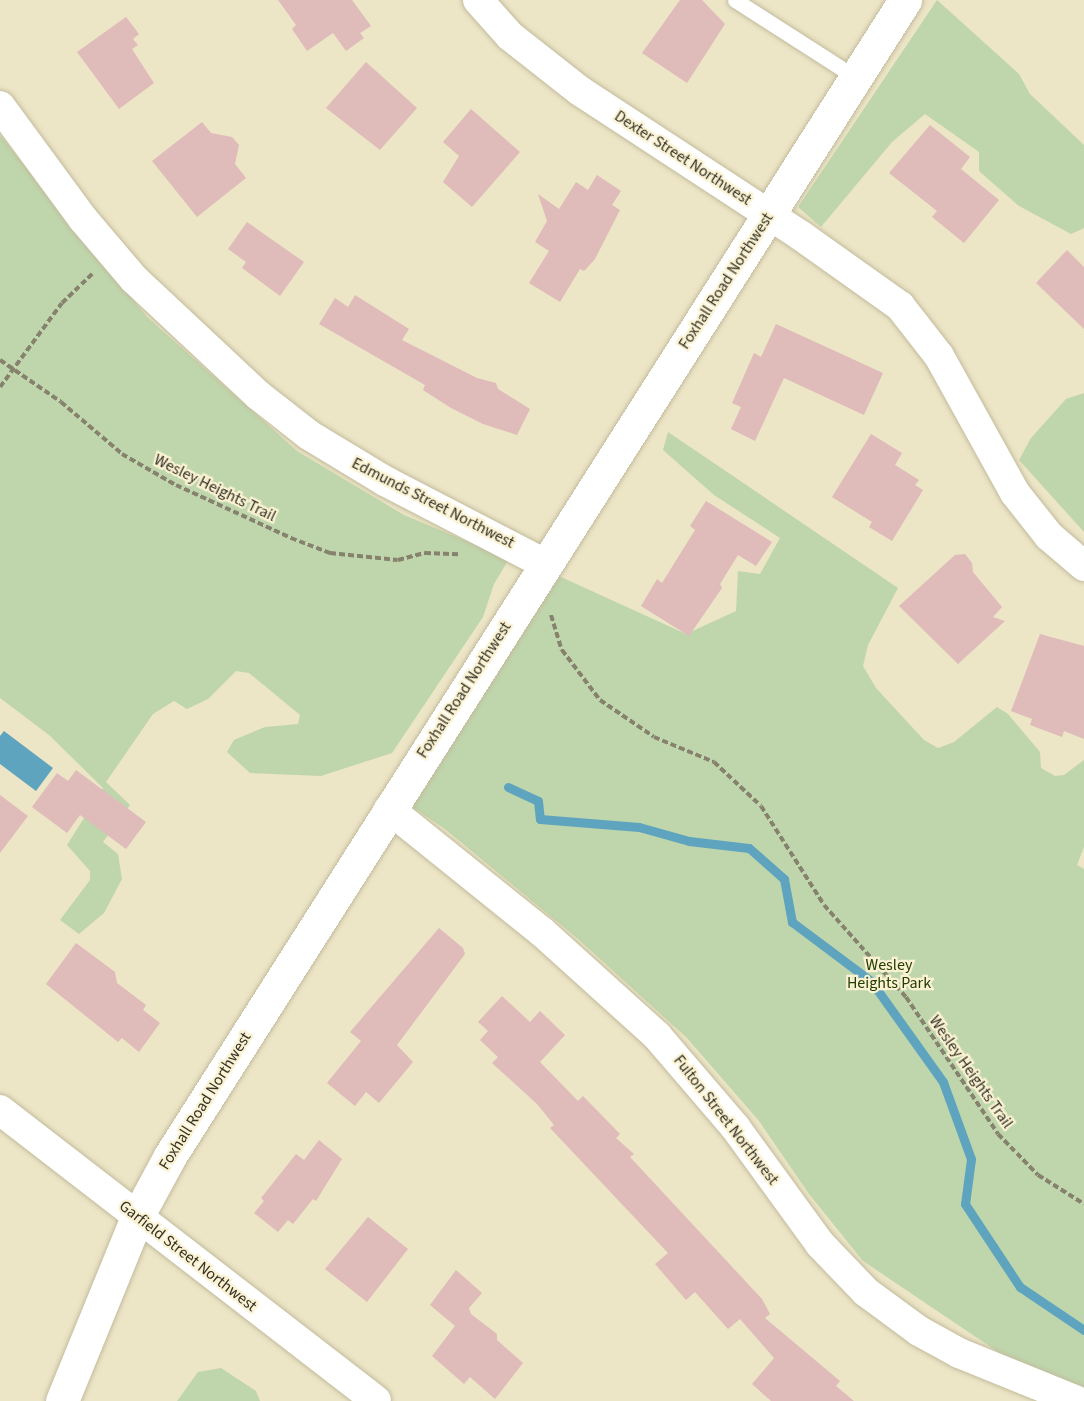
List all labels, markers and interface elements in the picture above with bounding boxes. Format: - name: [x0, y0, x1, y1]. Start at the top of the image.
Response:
- street label: Dexter Street Northwest: [611, 107, 755, 209]
- street label: Foxhall Road Northwest: [675, 209, 777, 353]
- street label: Wesley Heights Trail: [151, 450, 279, 526]
- street label: Edmunds Street Northwest: [349, 454, 517, 552]
- street label: Foxhall Road Northwest: [413, 618, 515, 762]
- park label: Wesley Heights Park: [847, 955, 931, 993]
- street label: Wesley Heights Trail: [925, 1012, 1017, 1132]
- street label: Foxhall Road Northwest: [155, 1029, 255, 1173]
- street label: Fulton Street Northwest: [669, 1051, 783, 1189]
- street label: Garfield Street Northwest: [115, 1196, 261, 1316]

